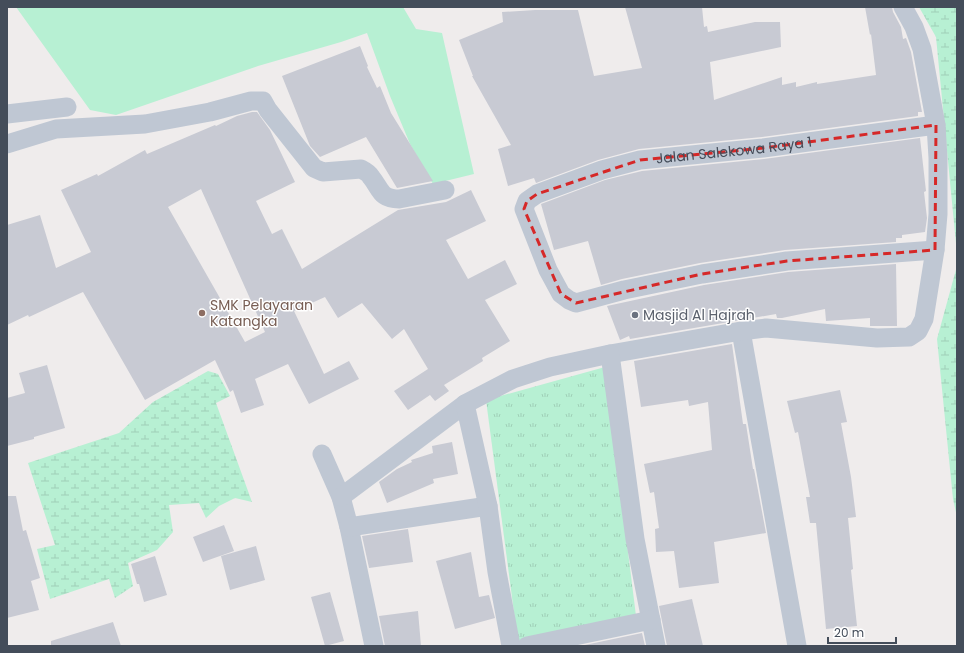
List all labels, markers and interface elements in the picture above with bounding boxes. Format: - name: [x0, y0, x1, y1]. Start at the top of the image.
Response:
- street label: Jalan Salekowa Raya 1: [655, 132, 813, 168]
- place label: SMK Pelayaran Katangka: [210, 295, 313, 331]
- place label: Masjid Al Hajrah: [643, 305, 755, 325]
- marker: SMK Pelayaran Katangka: [197, 308, 207, 318]
- marker: Masjid Al Hajrah: [630, 310, 640, 320]
- scale bar: [828, 619, 896, 645]
- text: 20 m: [834, 624, 864, 641]

